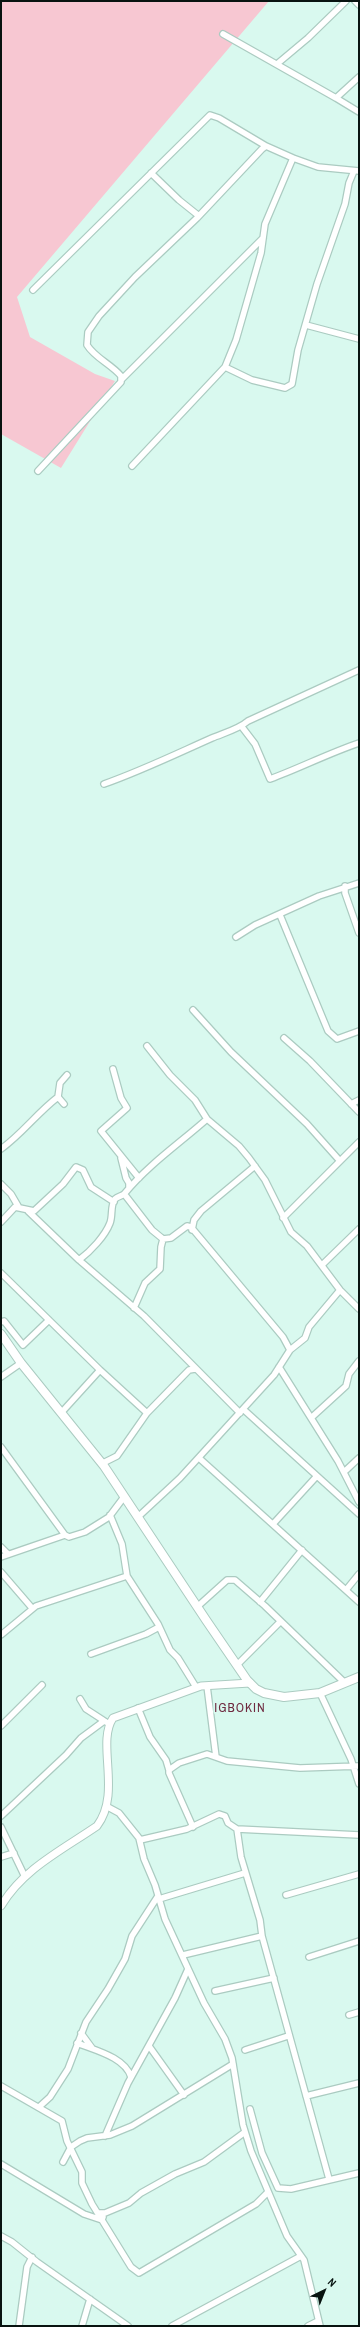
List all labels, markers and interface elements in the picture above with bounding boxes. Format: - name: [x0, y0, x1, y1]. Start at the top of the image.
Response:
- district label: IGBOKIN: [214, 1701, 266, 1717]
- north arrow: [304, 2271, 344, 2311]
- text: N: [325, 2275, 339, 2290]

